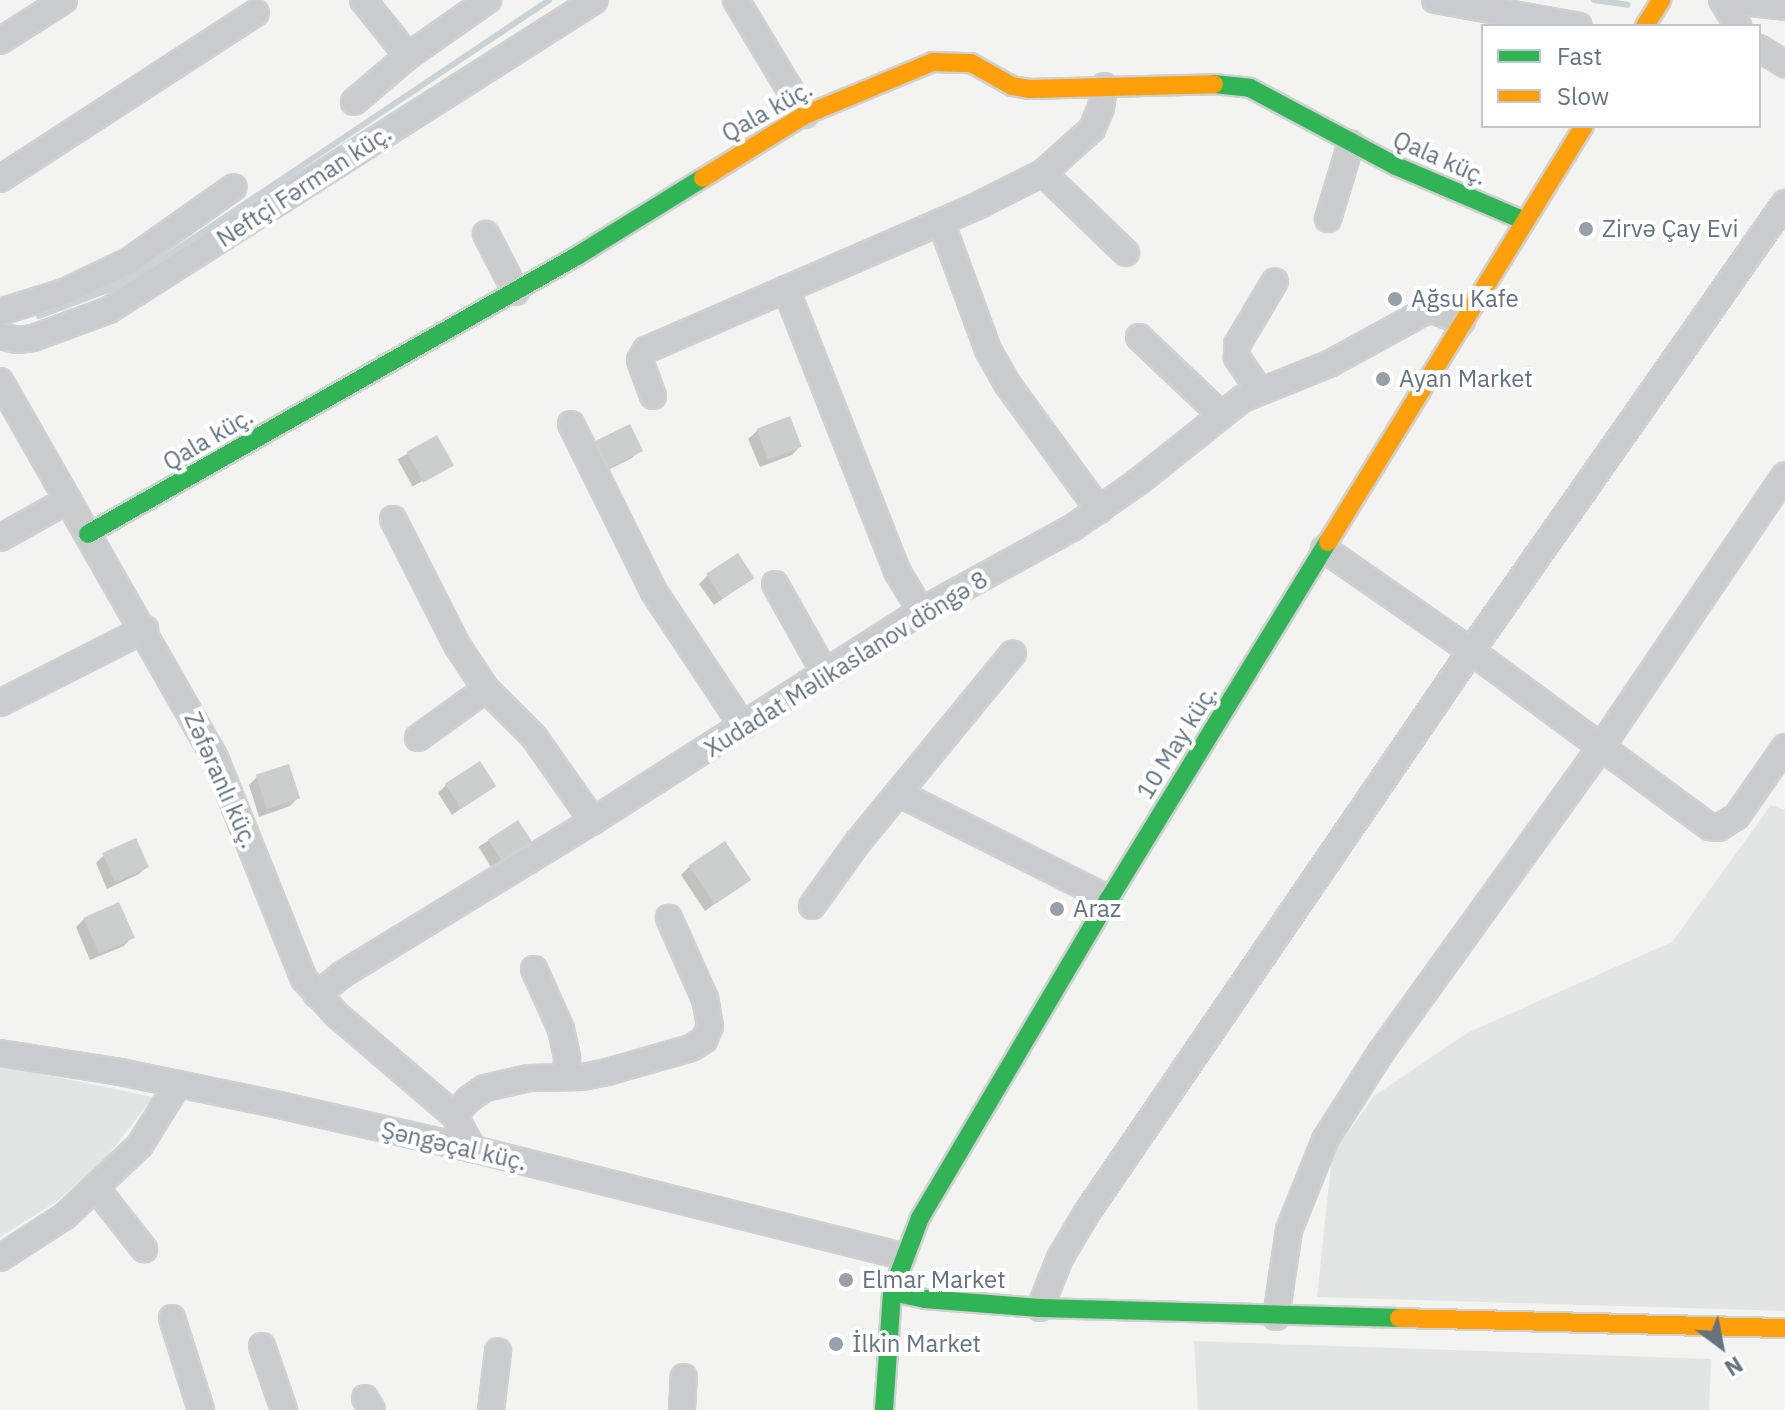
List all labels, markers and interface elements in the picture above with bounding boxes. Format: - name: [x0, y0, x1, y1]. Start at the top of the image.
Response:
- legend: [1481, 24, 1761, 128]
- text: Fast: [1557, 40, 1602, 72]
- street label: Qala küç.: [717, 74, 817, 148]
- text: Slow: [1557, 80, 1609, 112]
- street label: Neftçi Fərman küç.: [211, 119, 397, 253]
- street label: Qala küç.: [1389, 125, 1491, 191]
- place label: Zirvə Çay Evi: [1602, 215, 1738, 243]
- marker: Zirvə Çay Evi: [1577, 220, 1595, 238]
- place label: Ağsu Kafe: [1411, 285, 1519, 313]
- marker: Ağsu Kafe: [1386, 290, 1404, 308]
- place label: Ayan Market: [1399, 365, 1533, 393]
- marker: Ayan Market: [1374, 370, 1392, 388]
- street label: Qala küç.: [158, 402, 258, 476]
- street label: Xudadat Məlikaslanov döngə 8: [699, 565, 993, 763]
- street label: 10 May küç.: [1131, 680, 1223, 804]
- street label: Zəfəranlı küç.: [178, 708, 264, 852]
- place label: Araz: [1073, 895, 1121, 923]
- marker: Araz: [1048, 900, 1066, 918]
- street label: Şəngəçal küç.: [379, 1115, 529, 1177]
- place label: Elmar Market: [862, 1266, 1006, 1294]
- marker: Elmar Market: [837, 1271, 855, 1289]
- north arrow: [1681, 1306, 1761, 1386]
- place label: İlkin Market: [852, 1330, 981, 1358]
- marker: İlkin Market: [827, 1335, 845, 1353]
- text: N: [1720, 1350, 1748, 1383]

